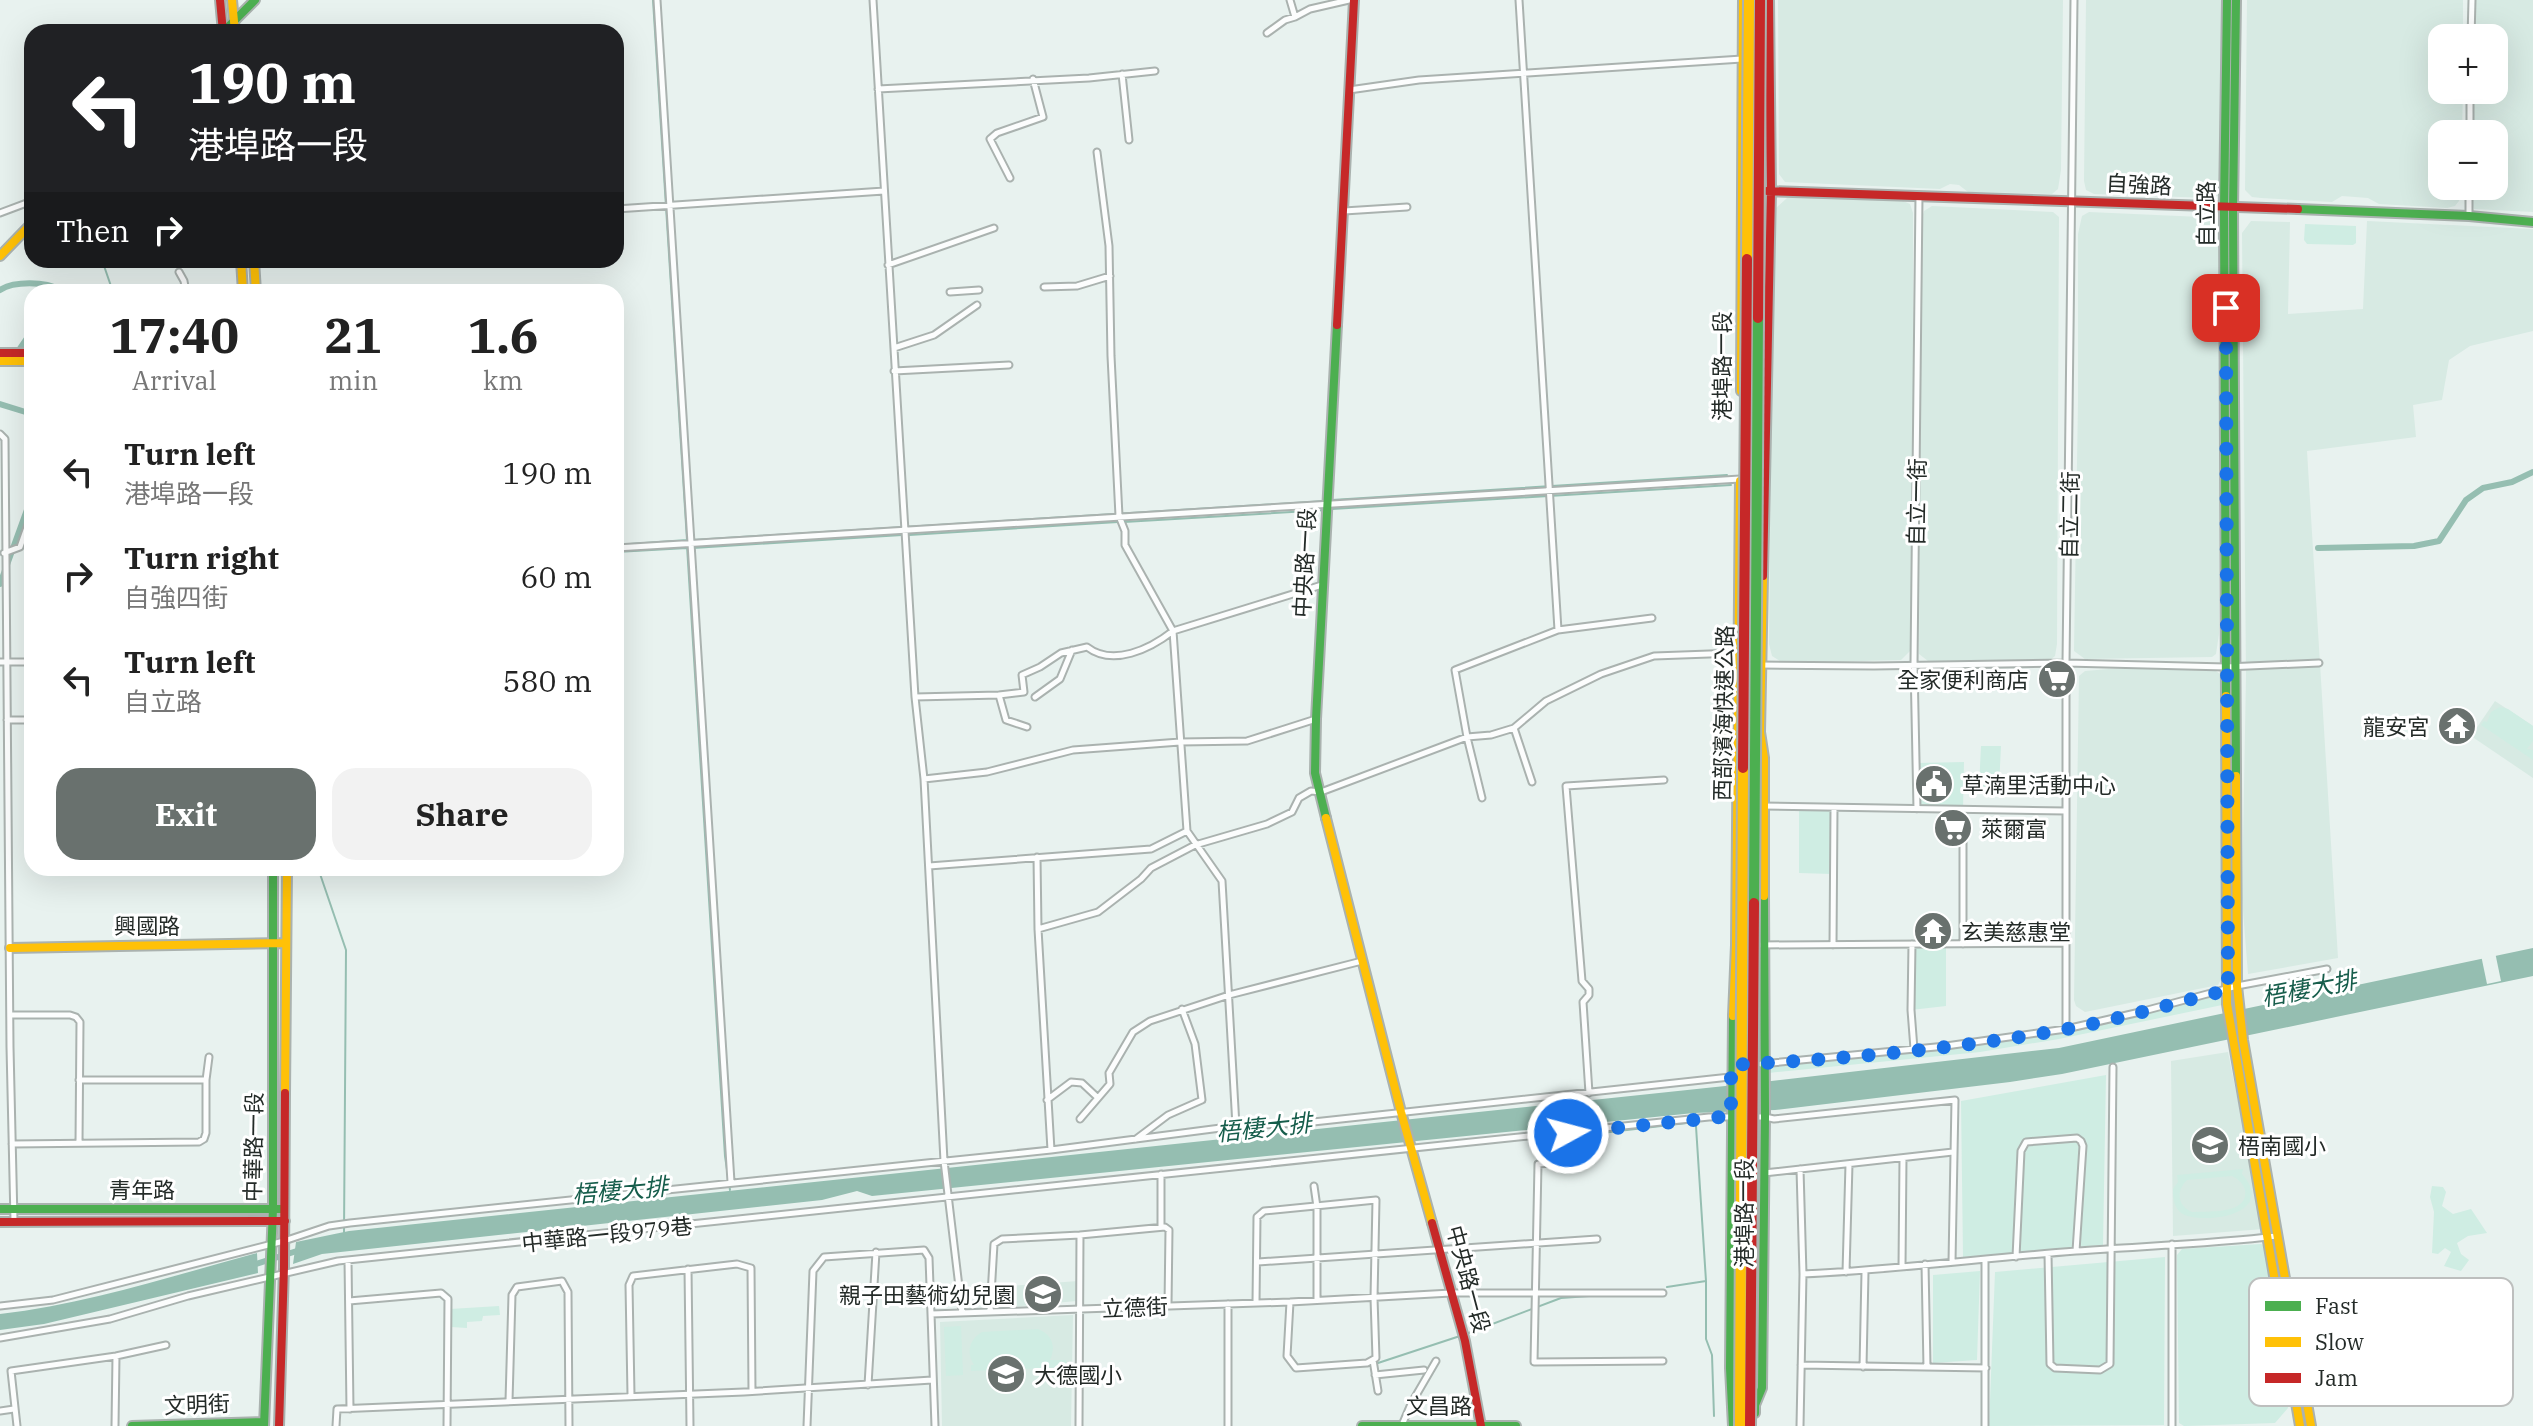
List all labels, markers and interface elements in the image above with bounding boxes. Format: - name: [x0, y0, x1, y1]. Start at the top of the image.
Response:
- map controls: [2428, 24, 2508, 200]
- button: +: [2428, 24, 2508, 104]
- text: 190 m: [188, 46, 356, 118]
- icon: left: [56, 56, 160, 160]
- button: −: [2428, 120, 2508, 200]
- text: 港埠路一段: [188, 121, 368, 168]
- street label: 自強路: [2105, 168, 2173, 200]
- street label: 自立路: [2191, 181, 2220, 247]
- icon: right: [146, 208, 190, 252]
- text: Then: [56, 211, 130, 250]
- pin: [2192, 274, 2260, 342]
- icon: arrive: [2204, 286, 2248, 330]
- text: 17:40: [109, 304, 239, 366]
- text: 21: [325, 304, 382, 366]
- text: 1.6: [467, 304, 539, 366]
- street label: 港埠路一段: [1707, 311, 1736, 421]
- text: Arrival: [132, 363, 217, 397]
- text: min: [329, 363, 378, 397]
- text: km: [483, 363, 523, 397]
- text: Turn left: [124, 434, 256, 473]
- icon: left: [56, 450, 100, 494]
- text: 190 m: [502, 453, 592, 492]
- street label: 自立一街: [1901, 458, 1931, 546]
- street label: 自立二街: [2054, 471, 2084, 559]
- text: 港埠路一段: [124, 476, 254, 510]
- street label: 中央路一段: [1287, 507, 1321, 619]
- text: Turn right: [124, 538, 279, 577]
- icon: right: [56, 554, 100, 598]
- text: 60 m: [520, 557, 592, 596]
- text: 自強四街: [124, 580, 228, 614]
- street label: 西部濱海快速公路: [1707, 625, 1739, 801]
- text: Turn left: [124, 642, 256, 681]
- icon: left: [56, 658, 100, 702]
- supermarket icon: 全家便利商店: [2036, 658, 2078, 700]
- text: 580 m: [502, 661, 592, 700]
- place label: 全家便利商店: [1897, 665, 2029, 694]
- text: 自立路: [124, 684, 202, 718]
- temple icon: 龍安宮: [2436, 705, 2478, 747]
- place label: 龍安宮: [2363, 712, 2429, 741]
- public building icon: 草湳里活動中心: [1913, 763, 1955, 805]
- button: Exit: [56, 768, 316, 860]
- button: Share: [332, 768, 592, 860]
- place label: 草湳里活動中心: [1962, 770, 2116, 799]
- supermarket icon: 萊爾富: [1932, 807, 1974, 849]
- place label: 萊爾富: [1981, 814, 2047, 843]
- temple icon: 玄美慈惠堂: [1912, 910, 1954, 952]
- street label: 興國路: [114, 911, 180, 940]
- place label: 玄美慈惠堂: [1961, 917, 2071, 946]
- water label: 梧棲大排: [2259, 963, 2362, 1013]
- position arrow: [1526, 1091, 1610, 1175]
- street label: 中華路一段: [238, 1092, 268, 1202]
- water label: 梧棲大排: [1215, 1106, 1316, 1148]
- school or university icon: 梧南國小: [2189, 1124, 2231, 1166]
- place label: 梧南國小: [2238, 1131, 2326, 1160]
- street label: 港埠路一段: [1729, 1158, 1758, 1268]
- water label: 梧棲大排: [571, 1170, 672, 1210]
- street label: 青年路: [109, 1175, 175, 1204]
- street label: 中華路一段979巷: [520, 1211, 694, 1257]
- street label: 中央路一段: [1441, 1222, 1497, 1336]
- school or university icon: 親子田藝術幼兒園: [1022, 1273, 1064, 1315]
- legend: [2249, 1278, 2513, 1406]
- place label: 親子田藝術幼兒園: [839, 1280, 1015, 1309]
- street label: 立德街: [1102, 1291, 1168, 1323]
- text: Fast: [2315, 1291, 2358, 1320]
- text: Slow: [2315, 1327, 2364, 1356]
- school or university icon: 大德國小: [985, 1353, 1027, 1395]
- place label: 大德國小: [1034, 1360, 1122, 1389]
- text: Jam: [2315, 1363, 2358, 1392]
- street label: 文明街: [164, 1388, 230, 1420]
- street label: 文昌路: [1406, 1391, 1472, 1420]

